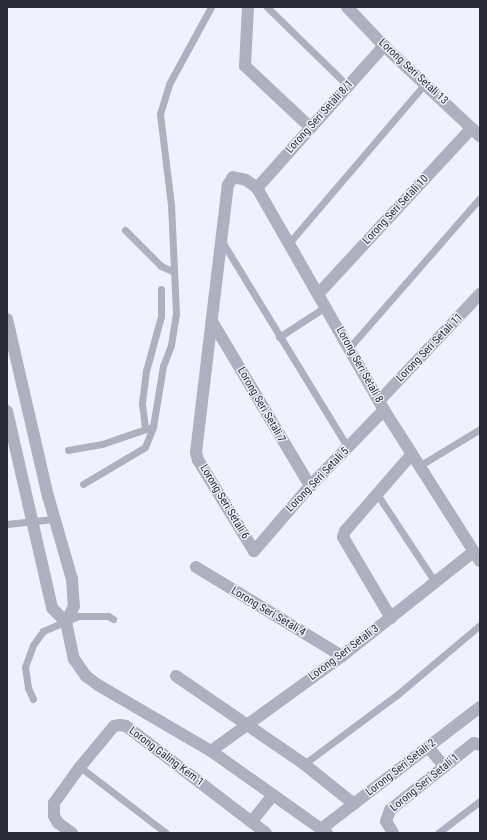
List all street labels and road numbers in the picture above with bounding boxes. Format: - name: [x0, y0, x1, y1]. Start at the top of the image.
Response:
- street label: Lorong Seri Setali 13: [376, 37, 450, 107]
- street label: Lorong Seri Setali 8/1: [284, 78, 356, 156]
- street label: Lorong Seri Setali 10: [361, 173, 431, 247]
- street label: Lorong Seri Setali 11: [394, 311, 466, 385]
- street label: Lorong Seri Setali 8: [333, 325, 385, 405]
- street label: Lorong Seri Setali 7: [234, 365, 288, 445]
- street label: Lorong Seri Setali 5: [284, 445, 352, 515]
- street label: Lorong Seri Setali 6: [197, 462, 251, 542]
- street label: Lorong Seri Setali 4: [228, 585, 308, 639]
- street label: Lorong Seri Setali 3: [306, 622, 382, 684]
- street label: Lorong Galing Kem 1: [126, 725, 206, 789]
- street label: Lorong Seri Setali 2: [364, 737, 438, 799]
- street label: Lorong Seri Setali 1: [388, 751, 462, 815]

